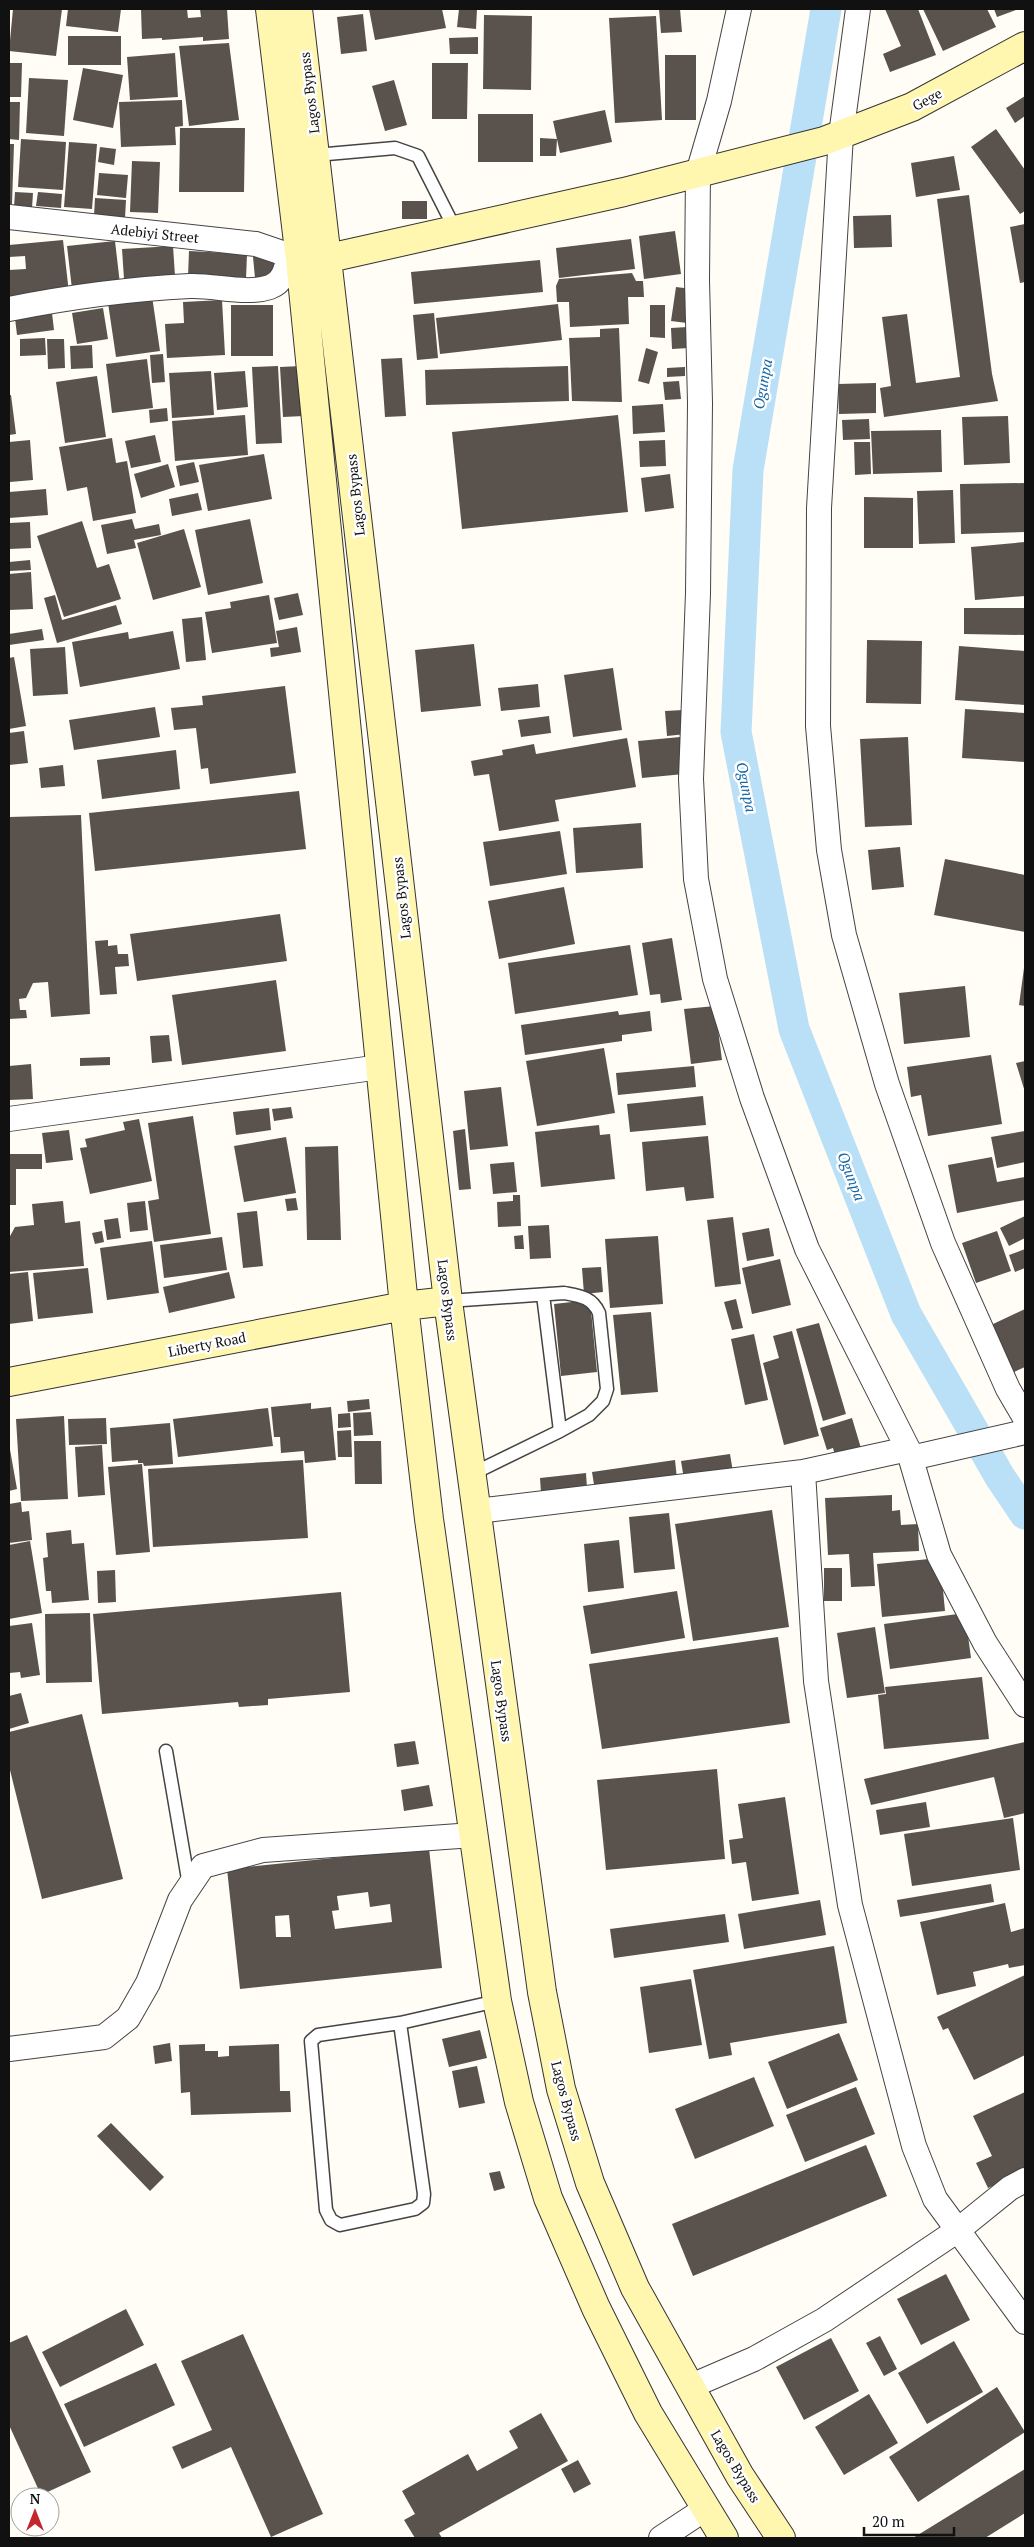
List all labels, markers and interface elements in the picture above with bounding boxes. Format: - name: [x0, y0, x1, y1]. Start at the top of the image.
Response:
- street label: Lagos Bypass: [295, 51, 323, 135]
- street label: Gege: [909, 83, 945, 115]
- street label: Adebiyi Street: [110, 219, 201, 247]
- water label: Ogunpa: [748, 357, 776, 411]
- street label: Lagos Bypass: [341, 453, 369, 537]
- water label: Ogunpa: [732, 760, 762, 814]
- street label: Lagos Bypass: [387, 856, 415, 940]
- water label: Ogunpa: [834, 1149, 870, 1203]
- street label: Lagos Bypass: [434, 1258, 462, 1342]
- street label: Liberty Road: [166, 1327, 248, 1361]
- street label: Lagos Bypass: [487, 1659, 517, 1743]
- street label: Lagos Bypass: [547, 2059, 587, 2143]
- street label: Lagos Bypass: [707, 2426, 765, 2506]
- north arrow: [10, 2487, 60, 2537]
- text: N: [30, 2489, 41, 2508]
- scale bar: [864, 2504, 954, 2536]
- text: 20 m: [872, 2511, 905, 2531]

